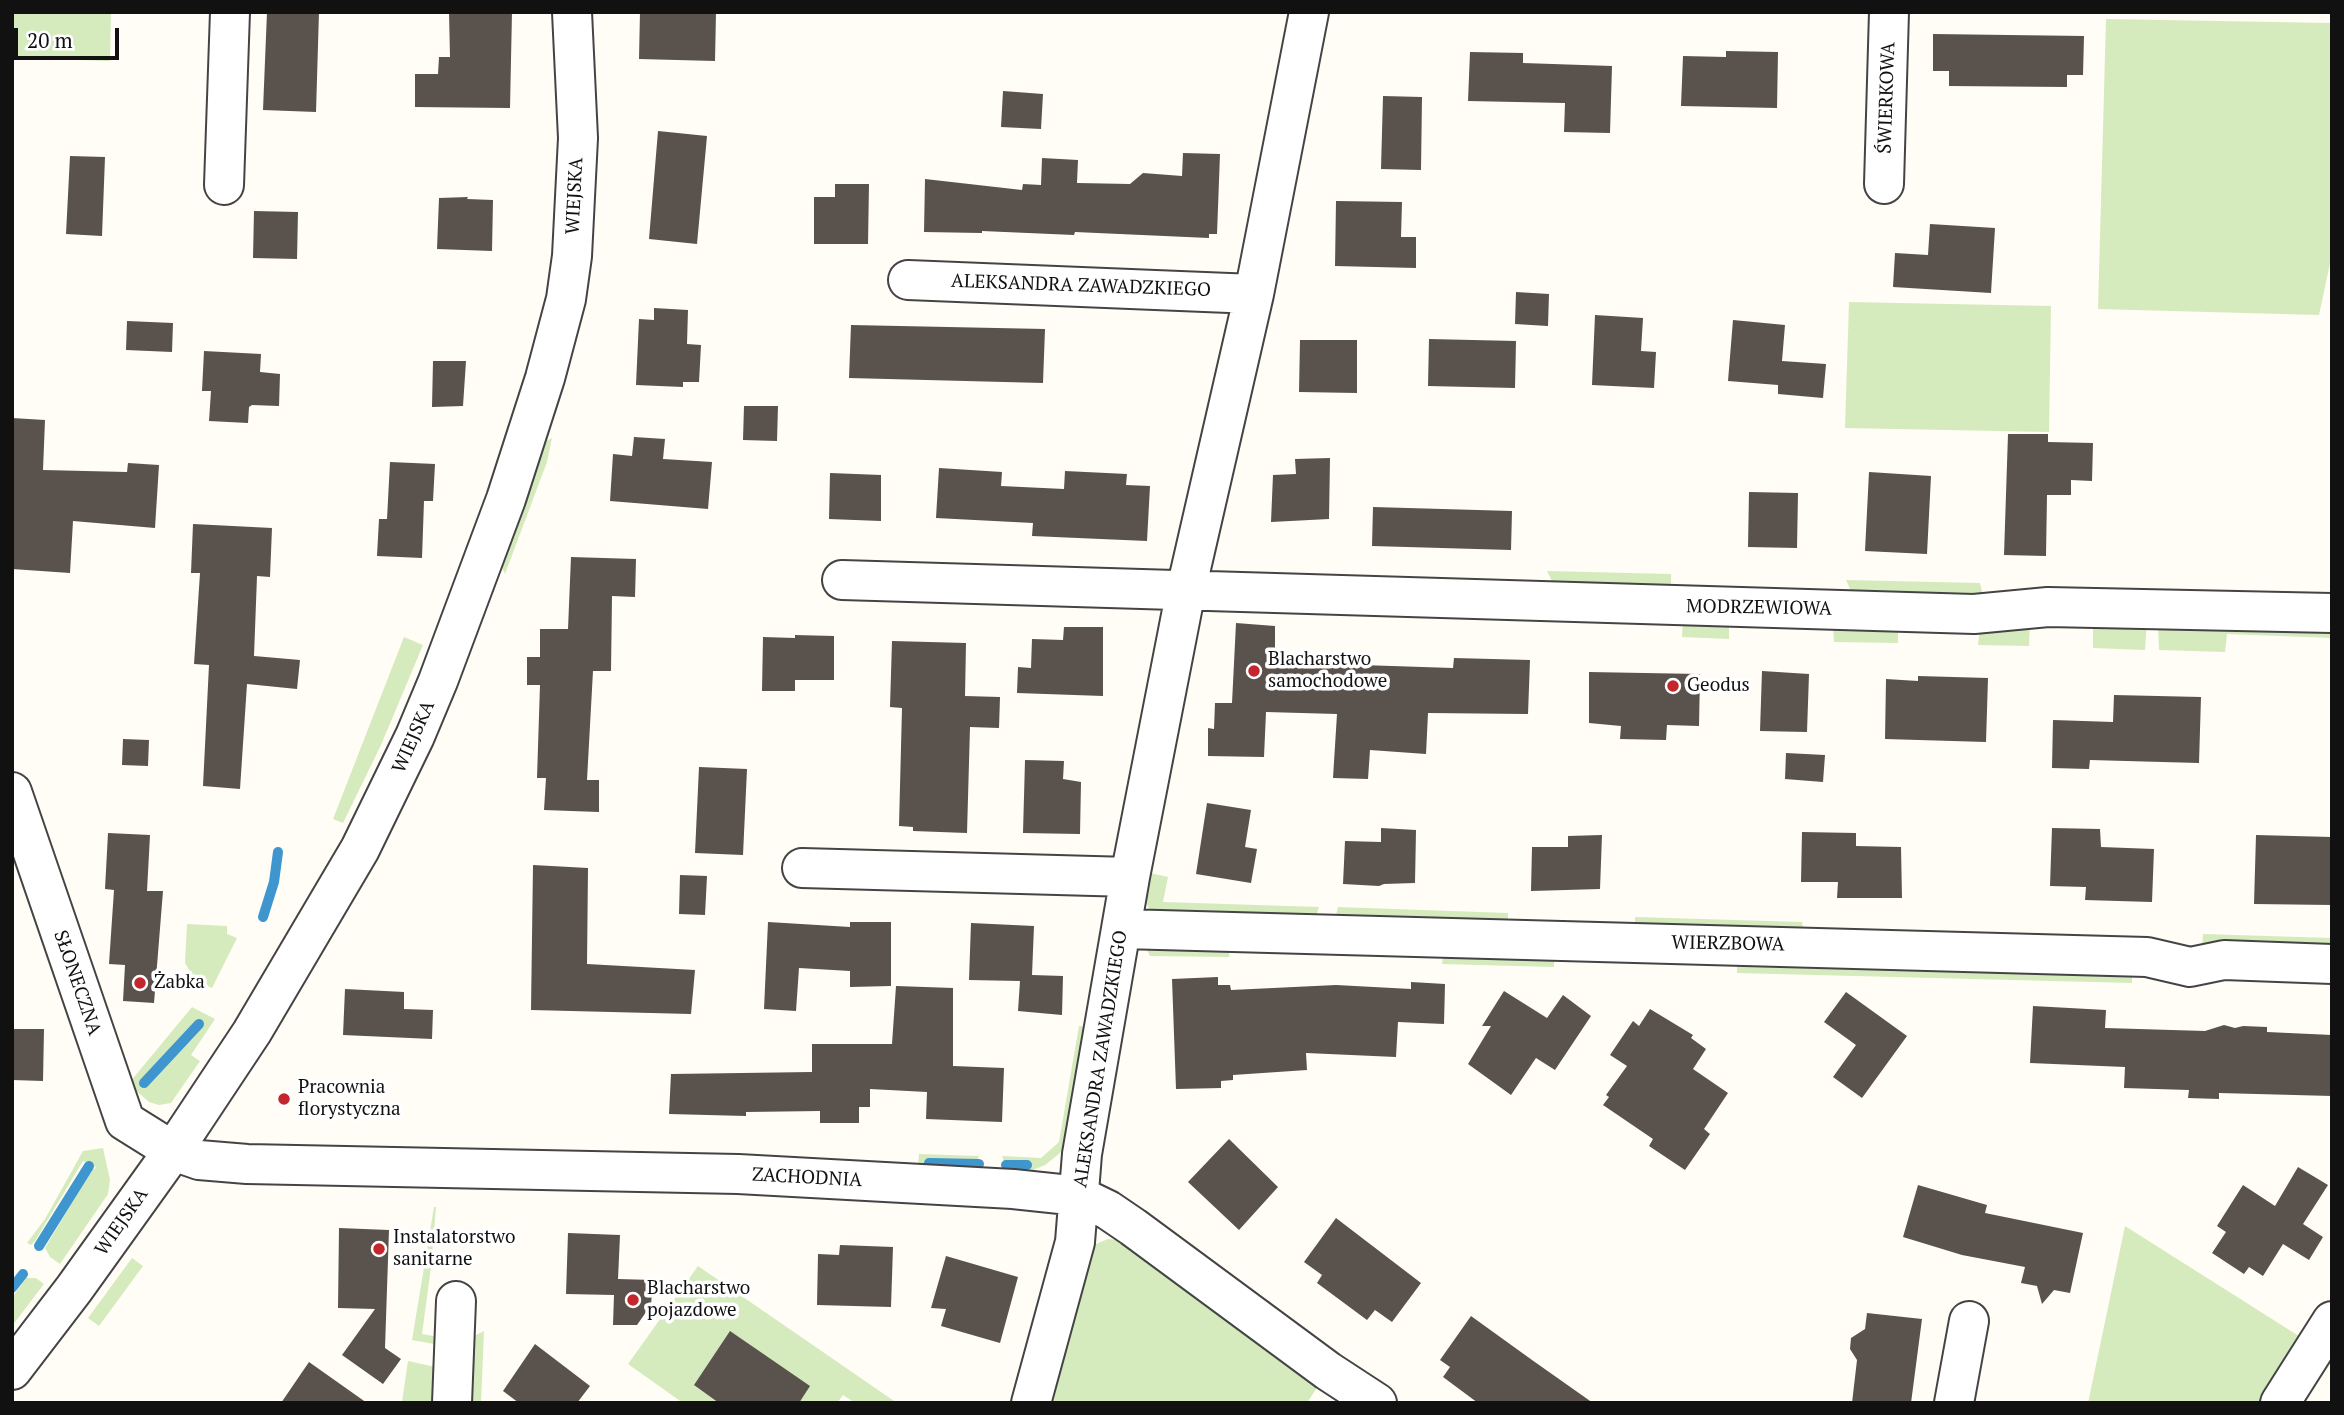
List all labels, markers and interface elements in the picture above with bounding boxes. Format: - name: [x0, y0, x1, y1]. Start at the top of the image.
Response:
- scale bar: [18, 14, 122, 58]
- text: 20 m: [27, 26, 73, 54]
- street label: ŚWIERKOWA: [1874, 42, 1900, 154]
- street label: WIEJSKA: [562, 157, 588, 235]
- street label: ALEKSANDRA ZAWADZKIEGO: [951, 270, 1211, 302]
- street label: MODRZEWIOWA: [1686, 595, 1832, 621]
- place label: Blacharstwo samochodowe: [1268, 649, 1387, 693]
- marker: Blacharstwo samochodowe: [1246, 663, 1262, 679]
- place label: Geodus: [1687, 675, 1750, 697]
- marker: Geodus: [1665, 678, 1681, 694]
- street label: WIEJSKA: [388, 697, 440, 777]
- street label: SŁONECZNA: [48, 928, 106, 1038]
- street label: ALEKSANDRA ZAWADZKIEGO: [1069, 929, 1133, 1189]
- street label: WIERZBOWA: [1671, 932, 1785, 956]
- place label: Żabka: [154, 972, 205, 994]
- marker: Żabka: [132, 975, 148, 991]
- place label: Pracownia florystyczna: [298, 1077, 401, 1121]
- marker: Pracownia florystyczna: [276, 1091, 292, 1107]
- street label: ZACHODNIA: [751, 1164, 863, 1192]
- street label: WIEJSKA: [91, 1184, 153, 1260]
- place label: Instalatorstwo sanitarne: [393, 1227, 515, 1271]
- marker: Instalatorstwo sanitarne: [371, 1241, 387, 1257]
- place label: Blacharstwo pojazdowe: [647, 1278, 750, 1322]
- marker: Blacharstwo pojazdowe: [625, 1292, 641, 1308]

